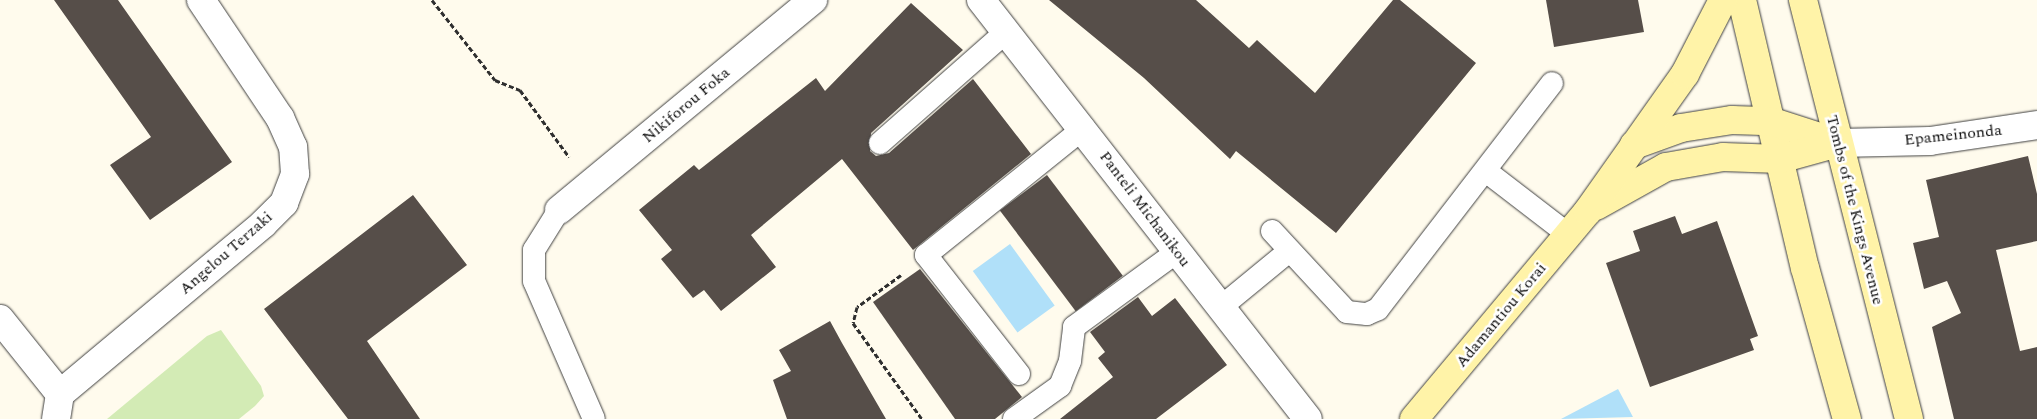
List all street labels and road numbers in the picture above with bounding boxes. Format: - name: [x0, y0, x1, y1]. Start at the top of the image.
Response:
- street label: Nikiforou Foka: [638, 63, 734, 147]
- street label: Tombs of the Kings Avenue: [1822, 113, 1888, 307]
- street label: Epameinonda: [1903, 120, 2003, 150]
- street label: Panteli Michanikou: [1095, 147, 1195, 271]
- street label: Angelou Terzaki: [176, 207, 276, 299]
- street label: Adamantiou Korai: [1452, 259, 1550, 371]

